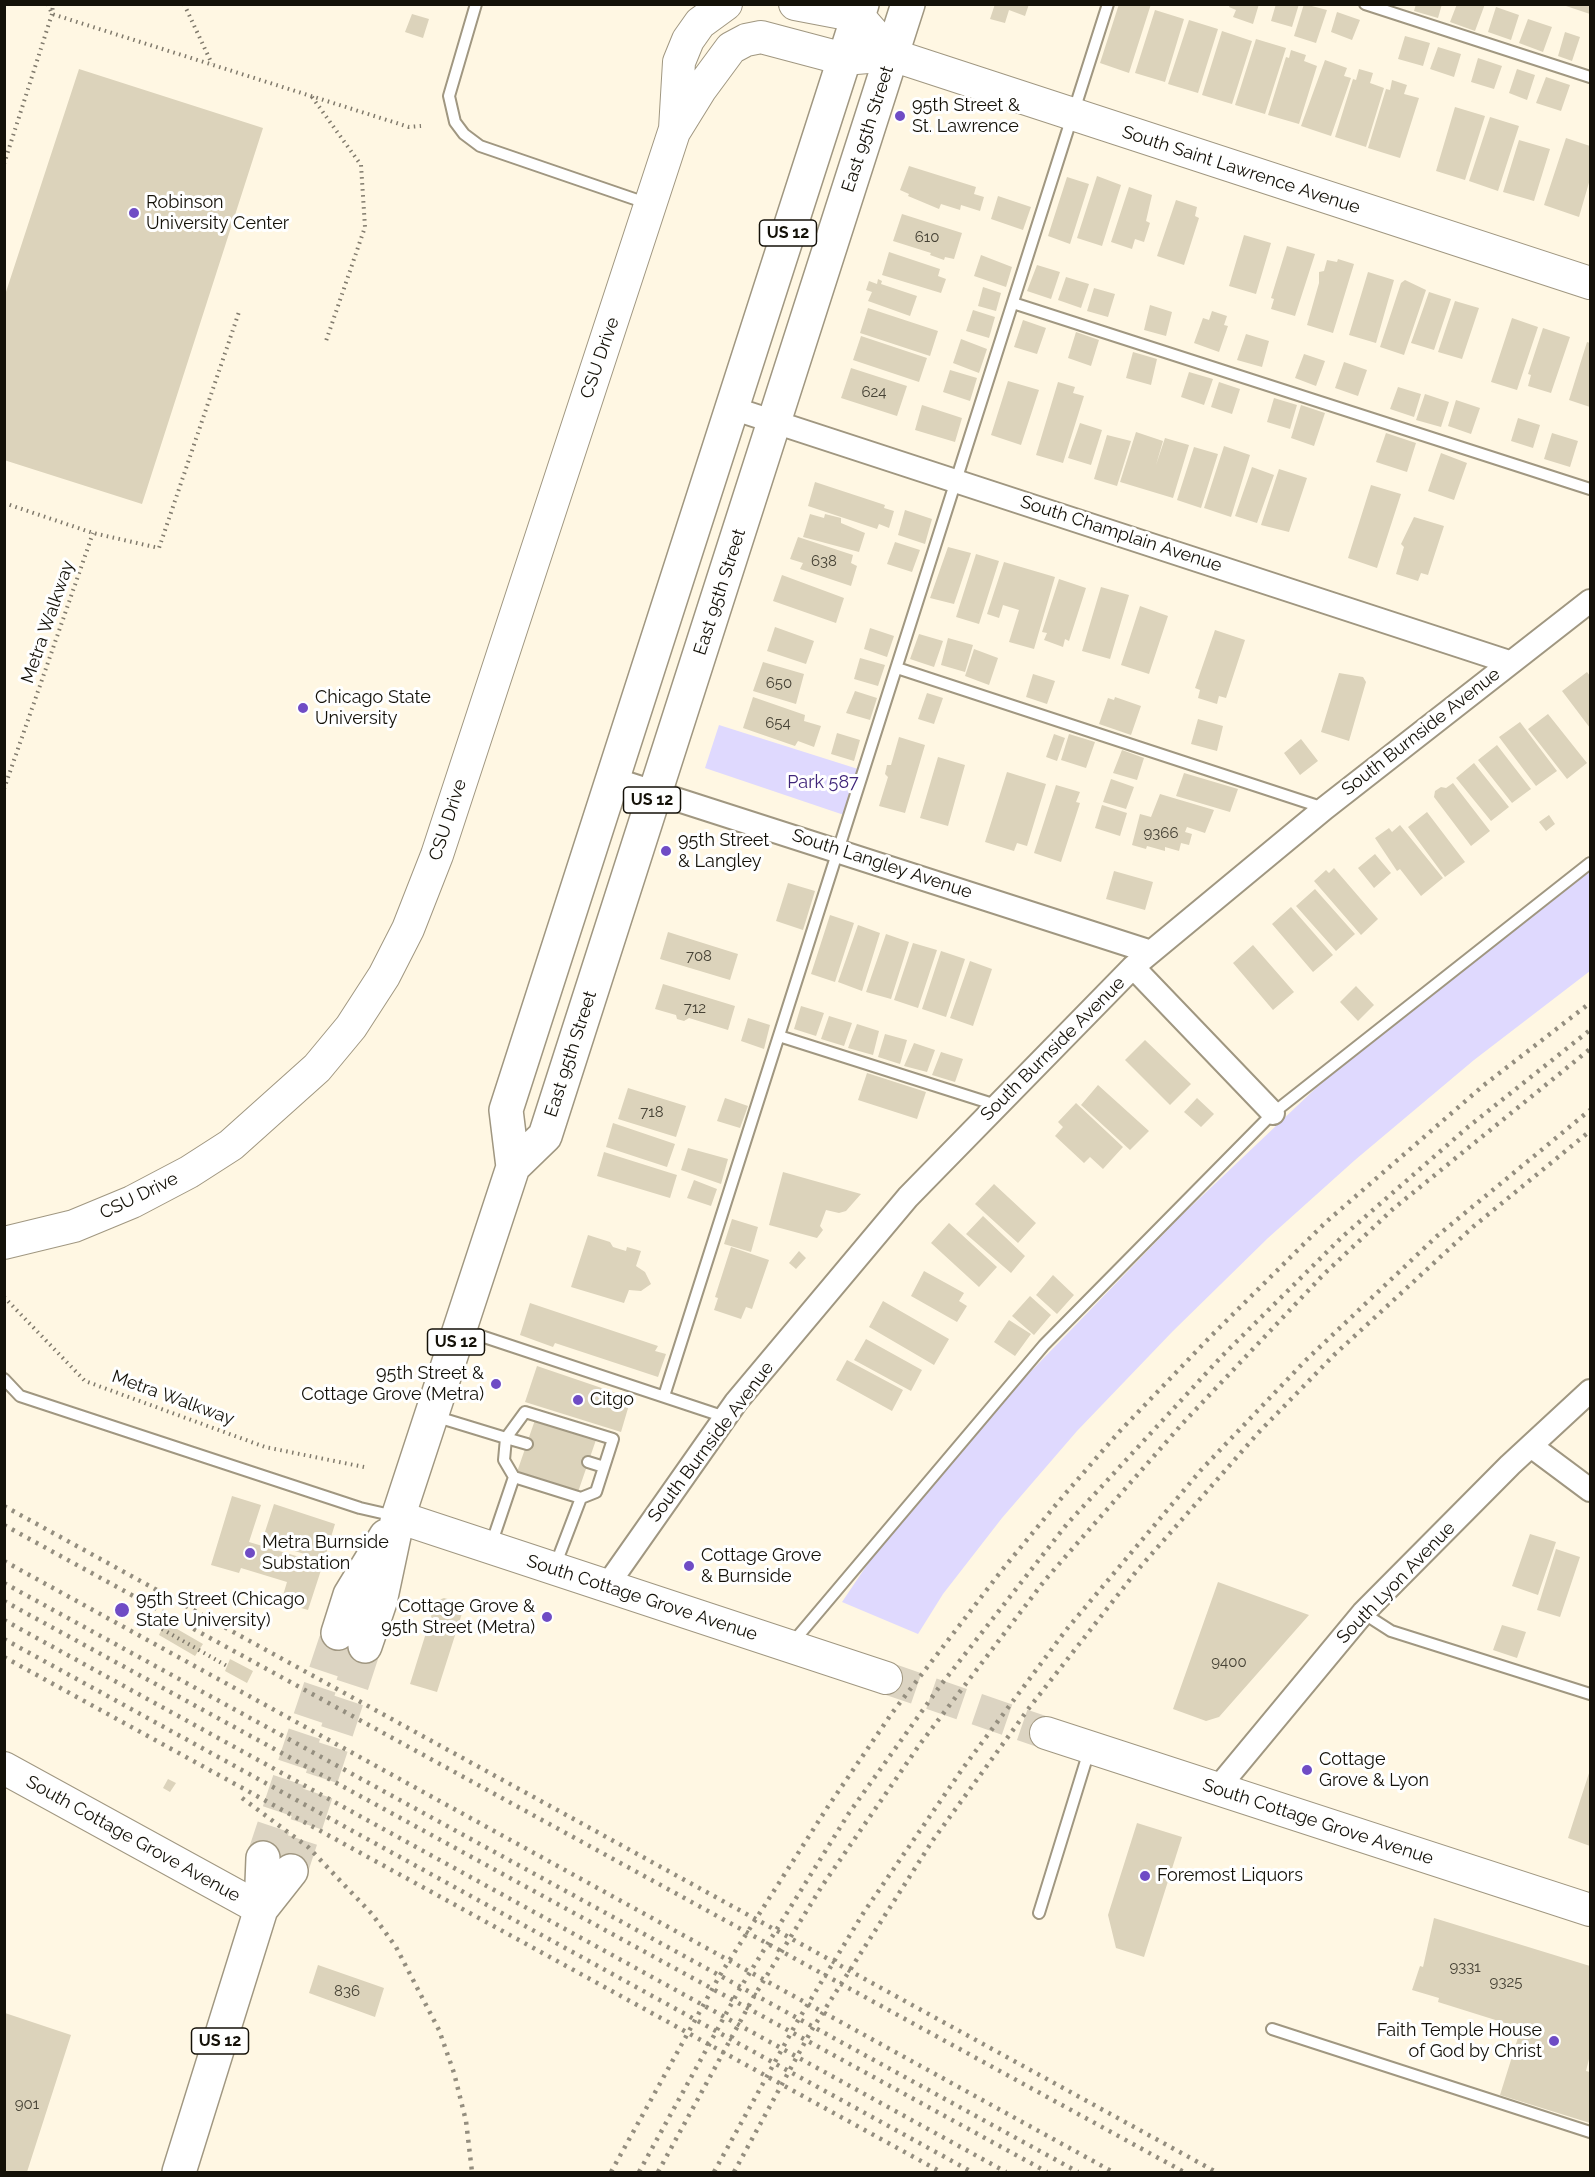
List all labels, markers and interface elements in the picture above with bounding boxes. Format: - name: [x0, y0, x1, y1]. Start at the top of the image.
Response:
- street label: East 95th Street: [837, 63, 899, 195]
- place label: 95th Street & St. Lawrence: [912, 95, 1020, 138]
- marker: 95th Street & St. Lawrence: [893, 109, 907, 123]
- street label: South Saint Lawrence Avenue: [1119, 121, 1363, 219]
- place label: Robinson University Center: [146, 192, 289, 234]
- marker: Robinson University Center: [127, 206, 141, 220]
- road number: US 12: [760, 220, 816, 246]
- house number: 610: [915, 228, 939, 246]
- street label: CSU Drive: [576, 315, 624, 401]
- house number: 624: [861, 383, 887, 401]
- street label: South Champlain Avenue: [1018, 491, 1224, 577]
- street label: East 95th Street: [689, 526, 751, 658]
- house number: 638: [811, 552, 837, 570]
- street label: Metra Walkway: [17, 558, 79, 686]
- street label: South Burnside Avenue: [1337, 663, 1505, 801]
- house number: 650: [766, 674, 792, 692]
- place label: Chicago State University: [315, 687, 431, 730]
- marker: Chicago State University: [296, 701, 310, 715]
- house number: 654: [765, 714, 791, 732]
- park label: Park 587: [787, 772, 859, 794]
- street label: CSU Drive: [425, 777, 471, 863]
- road number: US 12: [624, 787, 680, 813]
- house number: 9366: [1144, 824, 1178, 842]
- street label: South Langley Avenue: [789, 825, 975, 903]
- place label: 95th Street & Langley: [678, 830, 769, 872]
- marker: 95th Street & Langley: [659, 844, 673, 858]
- house number: 708: [686, 947, 712, 965]
- street label: South Burnside Avenue: [976, 972, 1130, 1126]
- street label: East 95th Street: [540, 988, 602, 1120]
- house number: 712: [684, 999, 706, 1017]
- house number: 718: [640, 1103, 664, 1121]
- street label: CSU Drive: [96, 1168, 182, 1224]
- road number: US 12: [428, 1329, 484, 1355]
- street label: South Burnside Avenue: [644, 1358, 778, 1526]
- place label: 95th Street & Cottage Grove (Metra): [301, 1363, 484, 1406]
- street label: Metra Walkway: [109, 1366, 237, 1430]
- marker: 95th Street & Cottage Grove (Metra): [489, 1377, 503, 1391]
- place label: Citgo: [590, 1389, 634, 1411]
- marker: Citgo: [571, 1393, 585, 1407]
- street label: South Lyon Avenue: [1332, 1518, 1460, 1648]
- place label: Metra Burnside Substation: [262, 1532, 389, 1574]
- place label: Cottage Grove & Burnside: [701, 1545, 821, 1588]
- marker: Metra Burnside Substation: [243, 1546, 257, 1560]
- street label: South Cottage Grove Avenue: [524, 1550, 760, 1646]
- marker: Cottage Grove & Burnside: [682, 1559, 696, 1573]
- place label: 95th Street (Chicago State University): [136, 1589, 305, 1632]
- place label: Cottage Grove & 95th Street (Metra): [381, 1596, 535, 1638]
- marker: 95th Street (Chicago State University): [113, 1601, 131, 1619]
- marker: Cottage Grove & 95th Street (Metra): [540, 1610, 554, 1624]
- house number: 9400: [1211, 1653, 1247, 1671]
- place label: Cottage Grove & Lyon: [1319, 1749, 1429, 1792]
- marker: Cottage Grove & Lyon: [1300, 1763, 1314, 1777]
- street label: South Cottage Grove Avenue: [22, 1771, 244, 1907]
- street label: South Cottage Grove Avenue: [1200, 1774, 1436, 1870]
- place label: Foremost Liquors: [1157, 1865, 1303, 1887]
- marker: Foremost Liquors: [1138, 1869, 1152, 1883]
- house number: 9331: [1449, 1958, 1481, 1976]
- house number: 9325: [1490, 1973, 1522, 1991]
- house number: 836: [334, 1982, 360, 2000]
- place label: Faith Temple House of God by Christ: [1377, 2020, 1542, 2062]
- road number: US 12: [192, 2028, 248, 2054]
- marker: Faith Temple House of God by Christ: [1547, 2034, 1561, 2048]
- house number: 901: [15, 2095, 39, 2113]

